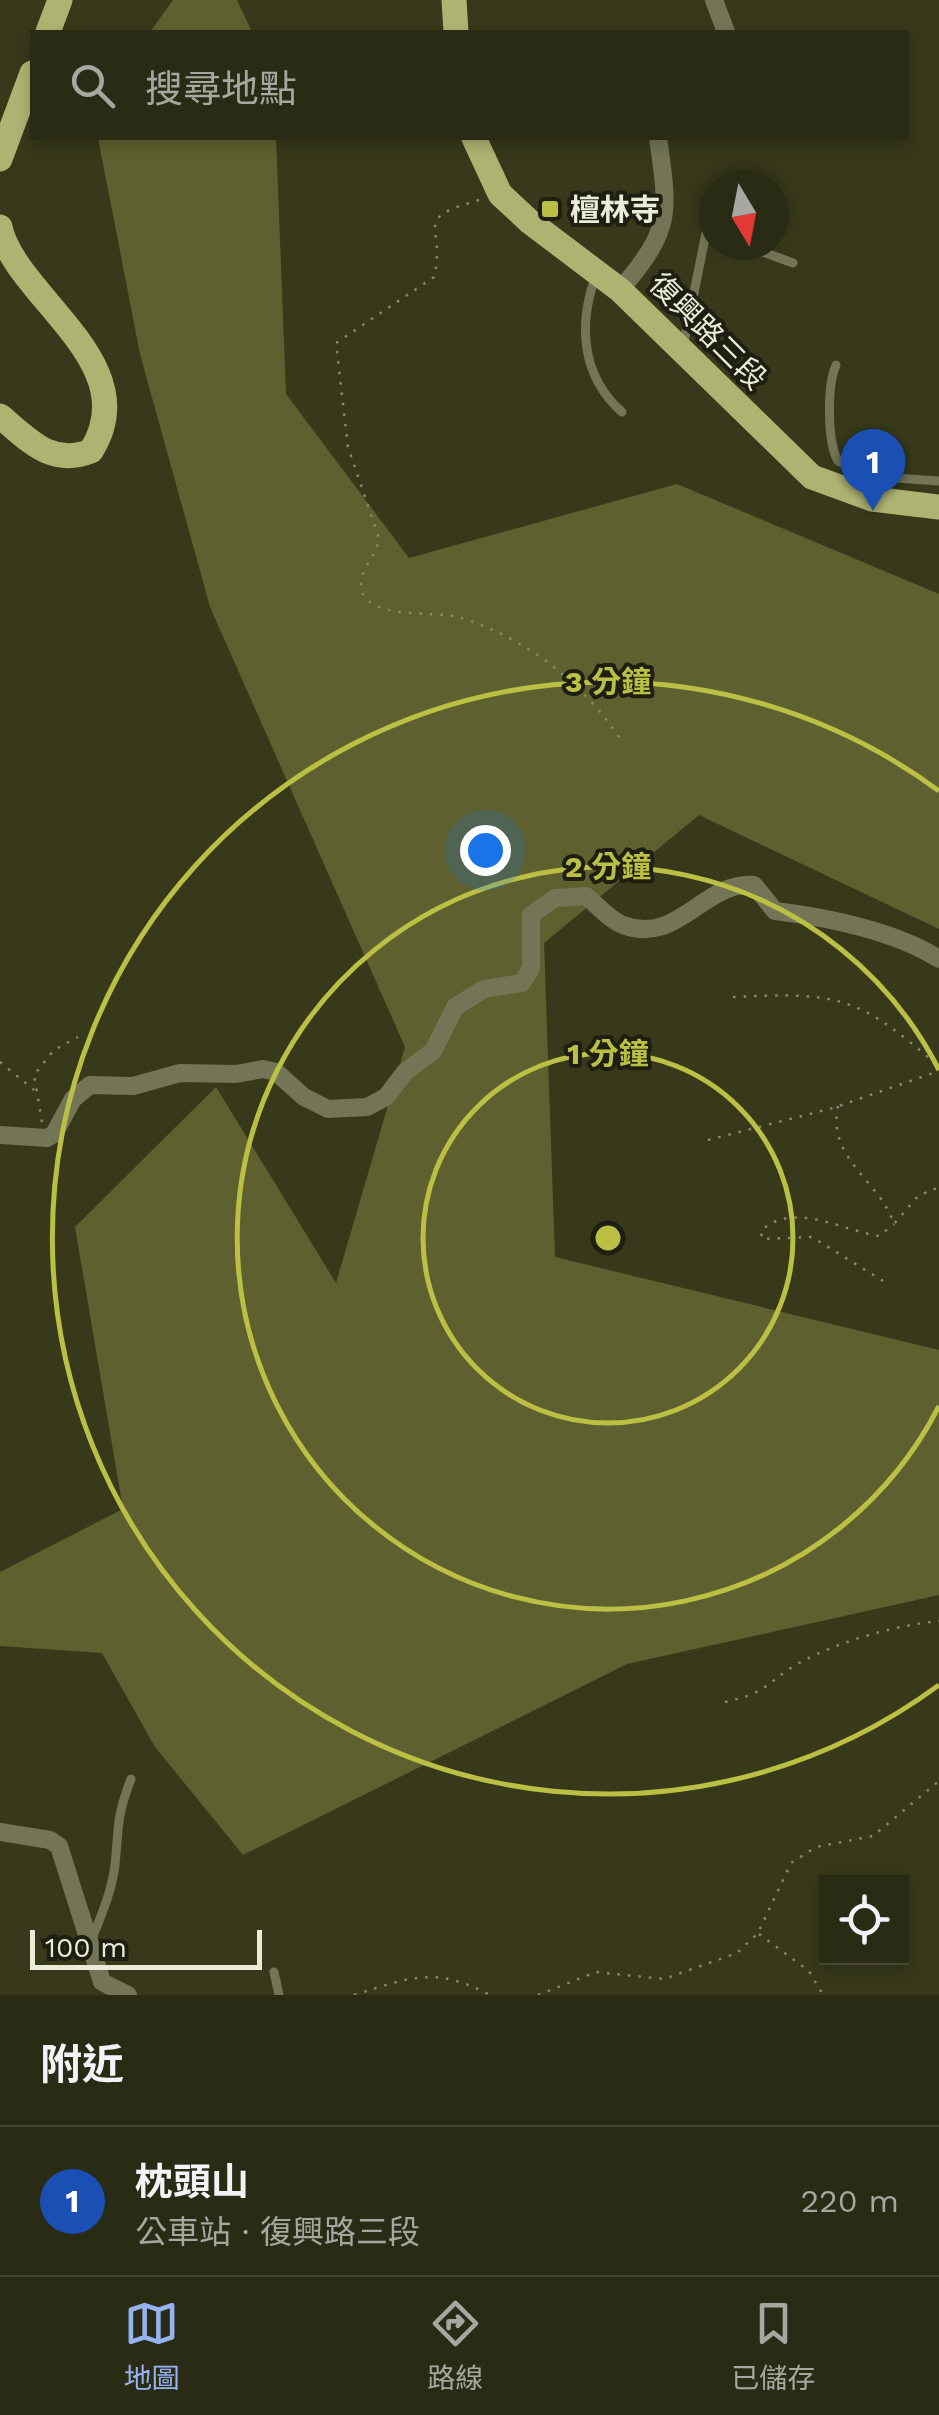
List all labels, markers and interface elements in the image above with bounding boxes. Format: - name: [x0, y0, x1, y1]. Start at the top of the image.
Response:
- search box: [30, 30, 909, 140]
- icon: search: [65, 58, 120, 113]
- text: 搜尋地點: [145, 67, 297, 111]
- north arrow: [699, 170, 789, 260]
- place label: 檀林寺: [570, 192, 660, 227]
- marker: 檀林寺: [539, 198, 561, 220]
- street label: 復興路三段: [643, 266, 773, 396]
- pin: 1: [840, 428, 906, 511]
- text: 3 分鐘: [565, 664, 651, 699]
- your location: [460, 825, 511, 876]
- text: 2 分鐘: [565, 849, 651, 884]
- text: 1 分鐘: [567, 1036, 649, 1071]
- centre of rings: [590, 1220, 626, 1256]
- map controls: [819, 1875, 909, 1965]
- button: locate: [819, 1875, 909, 1965]
- scale bar: [30, 1925, 262, 1970]
- text: 100 m: [45, 1931, 127, 1964]
- text: 附近: [40, 2040, 124, 2089]
- text: 枕頭山: [135, 2160, 249, 2204]
- text: 1: [66, 2182, 79, 2220]
- text: 220 m: [800, 2182, 899, 2220]
- text: 公車站 · 復興路三段: [135, 2213, 420, 2251]
- tab: 地圖: [124, 2296, 180, 2396]
- tab: 路線: [427, 2296, 483, 2396]
- tab: 已儲存: [731, 2296, 815, 2396]

